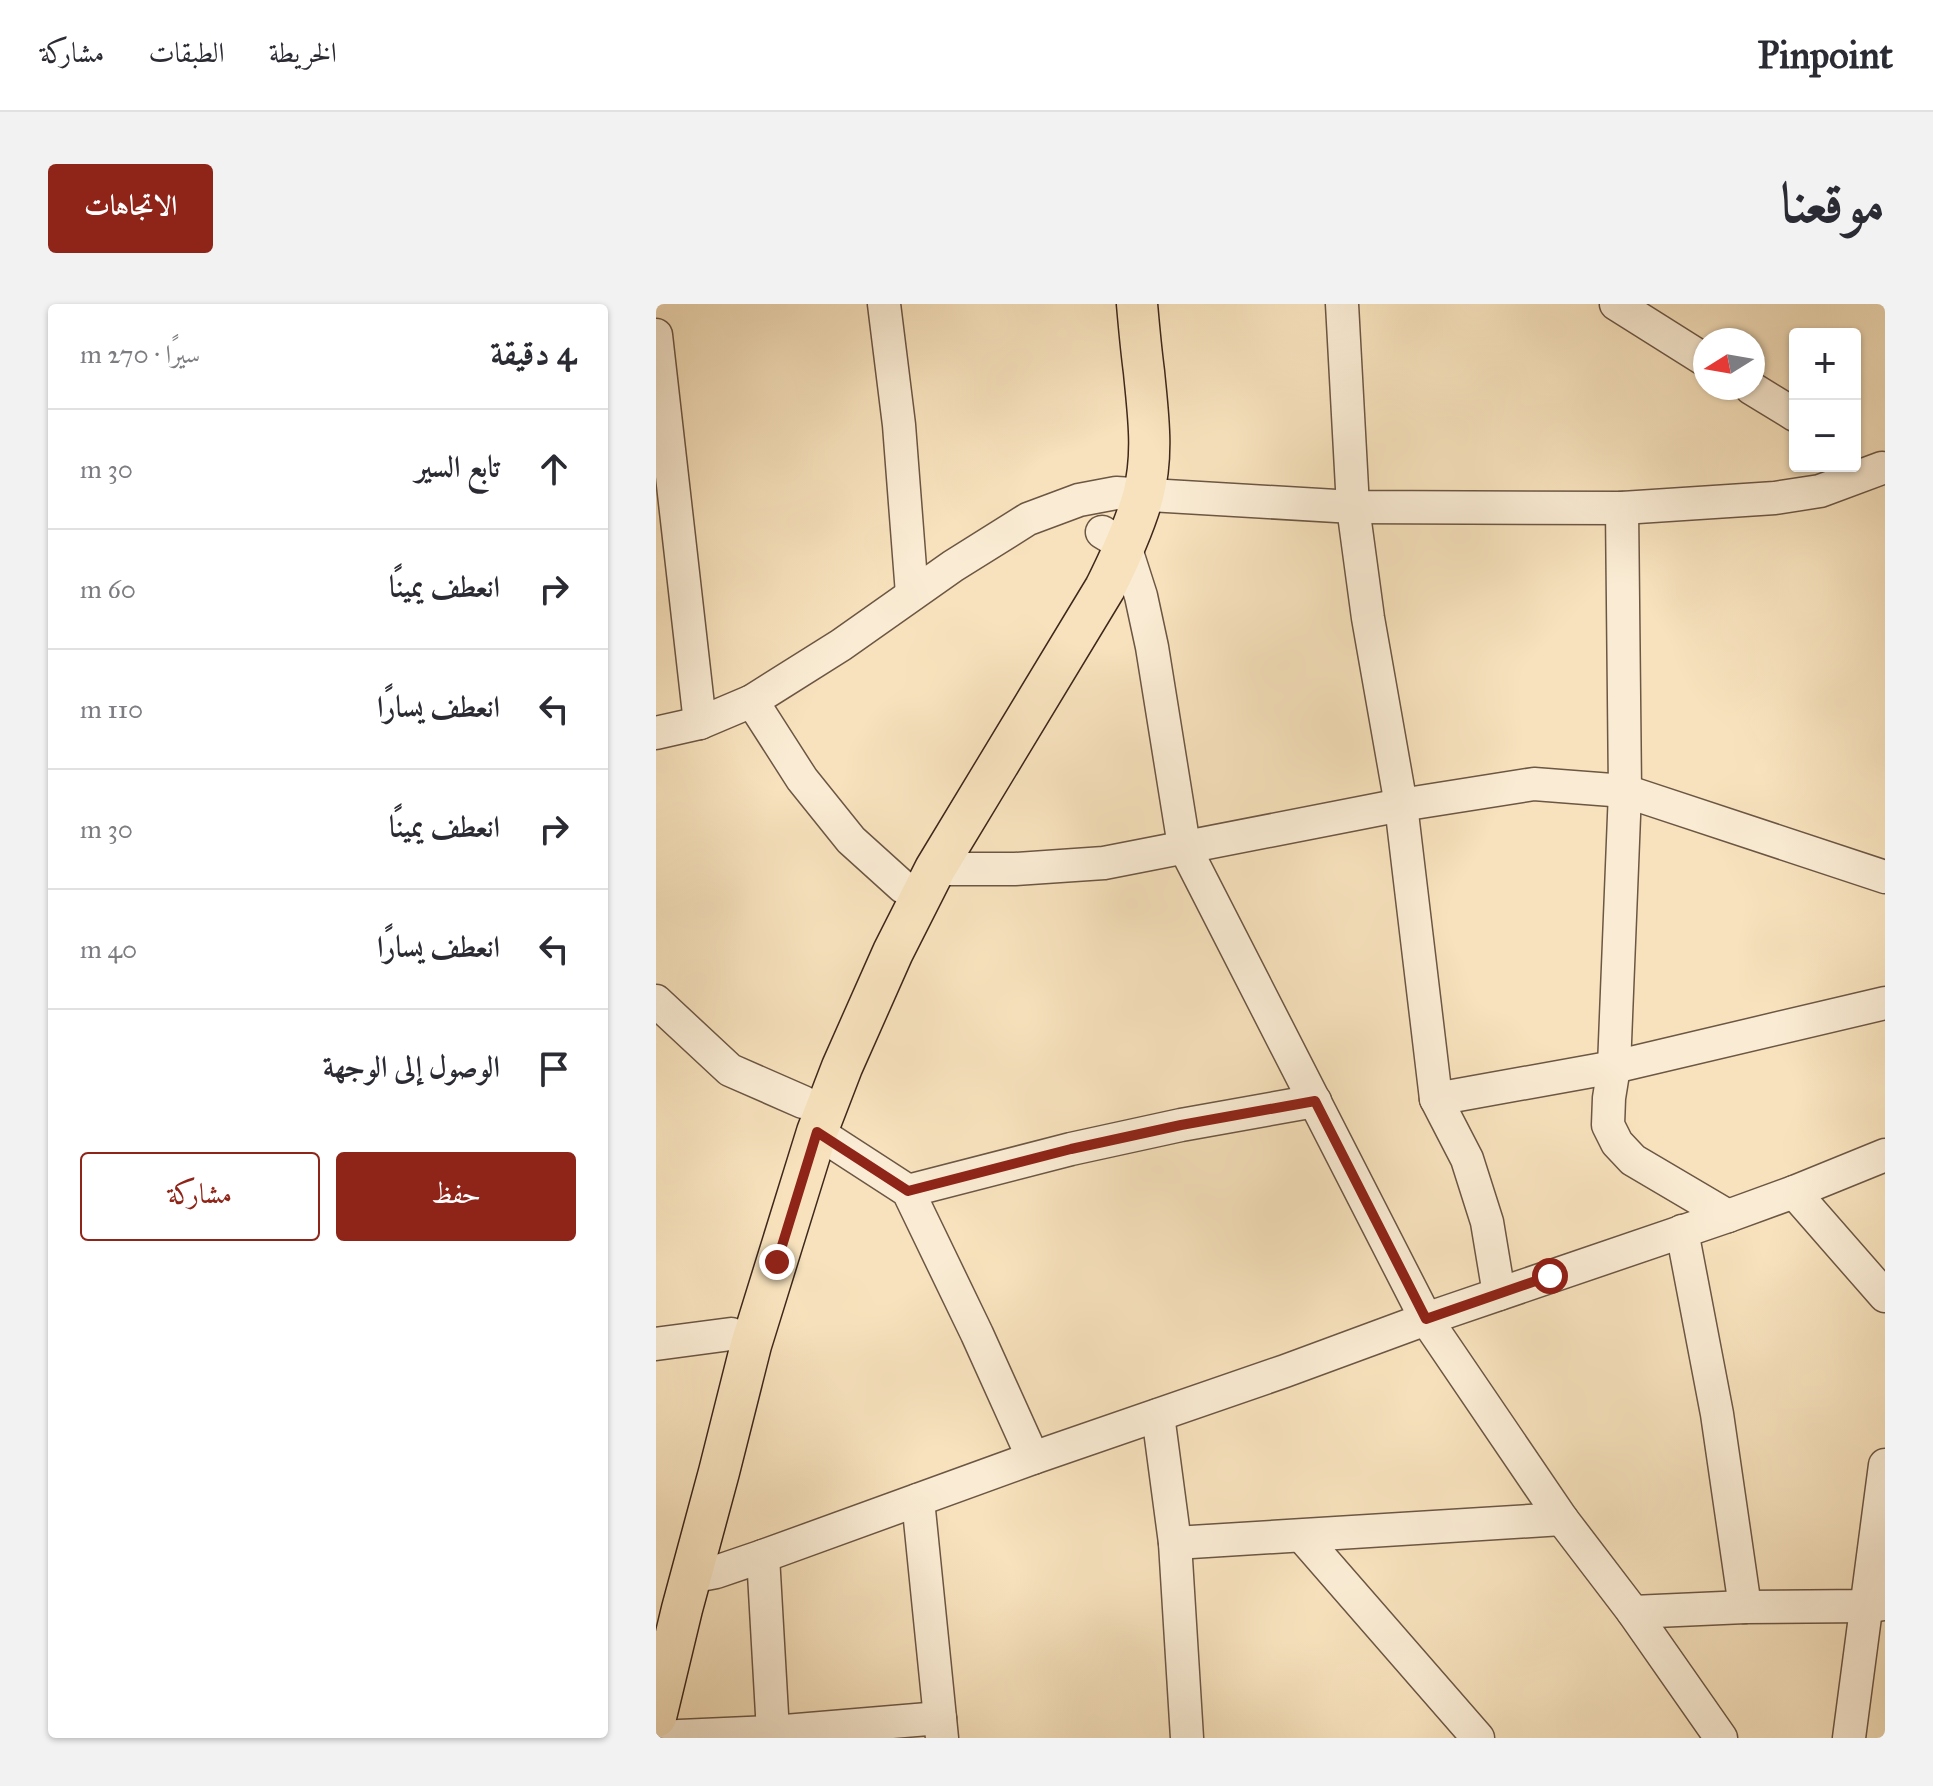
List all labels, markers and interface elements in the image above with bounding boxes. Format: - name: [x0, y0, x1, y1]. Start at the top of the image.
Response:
- text: Pinpoint: [1757, 32, 1893, 78]
- text: مشاركة: [40, 35, 104, 70]
- text: الطبقات: [148, 35, 225, 70]
- text: الخريطة: [269, 35, 337, 70]
- button: الاتجاهات: [48, 164, 213, 253]
- text: موقعنا: [1780, 169, 1885, 237]
- north arrow: [1693, 328, 1765, 400]
- map controls: [1789, 328, 1861, 472]
- button: +: [1789, 328, 1861, 400]
- text: 4 دقيقة: [490, 332, 576, 373]
- text: سيرًا · 270 m: [80, 338, 200, 370]
- button: −: [1789, 400, 1861, 472]
- icon: ahead: [532, 447, 576, 491]
- text: تابع السير: [415, 449, 500, 485]
- text: 30 m: [80, 453, 133, 485]
- icon: right: [532, 567, 576, 611]
- text: انعطف يمينًا: [389, 569, 500, 605]
- text: 60 m: [80, 573, 136, 605]
- icon: left: [532, 687, 576, 731]
- text: انعطف يسارًا: [377, 689, 500, 725]
- text: 110 m: [80, 693, 143, 725]
- icon: right: [532, 807, 576, 851]
- text: انعطف يمينًا: [389, 809, 500, 845]
- text: 30 m: [80, 813, 133, 845]
- icon: left: [532, 927, 576, 971]
- text: انعطف يسارًا: [377, 929, 500, 965]
- text: 40 m: [80, 933, 137, 965]
- icon: arrive: [532, 1047, 576, 1091]
- text: الوصول إلى الوجهة: [323, 1049, 500, 1085]
- button: مشاركة: [80, 1152, 320, 1241]
- button: حفظ: [336, 1152, 576, 1241]
- route end: [759, 1244, 795, 1280]
- route start: [1532, 1258, 1568, 1294]

